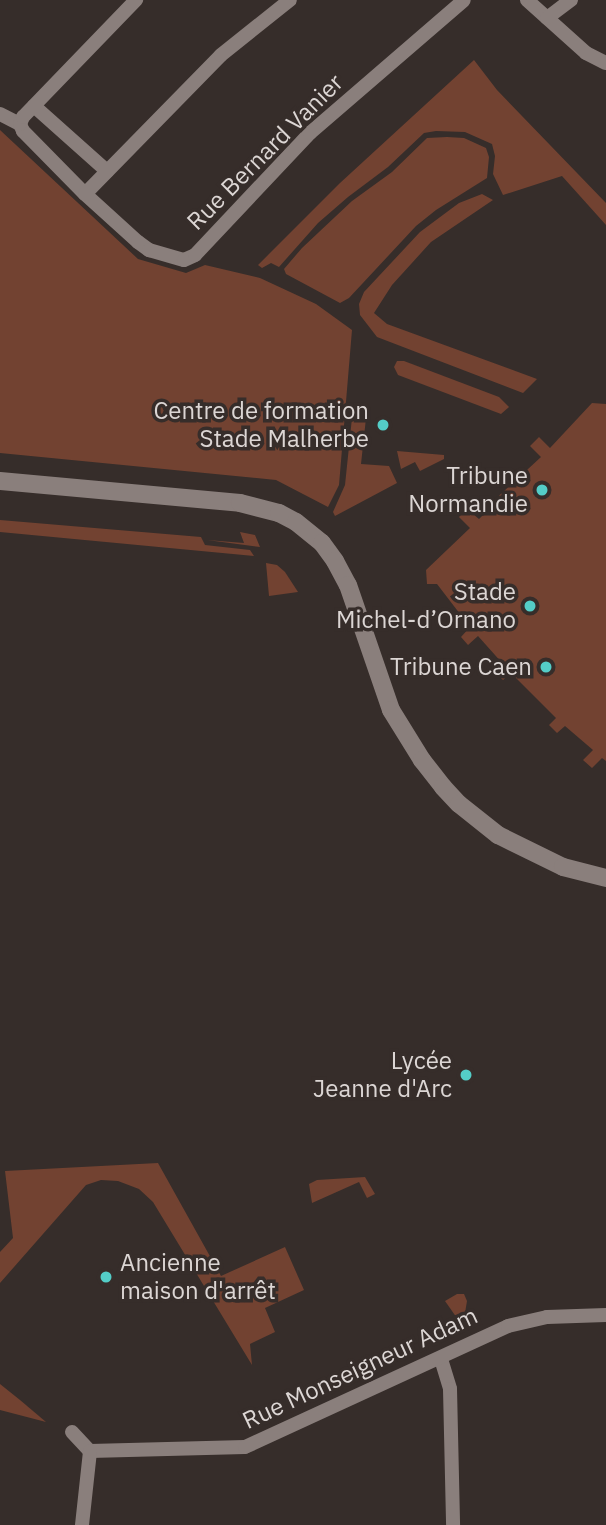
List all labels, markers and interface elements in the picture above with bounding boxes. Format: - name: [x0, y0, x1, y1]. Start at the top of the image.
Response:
- street label: Rue Bernard Vanier: [181, 68, 349, 236]
- place label: Centre de formation Stade Malherbe: [153, 397, 369, 453]
- marker: Centre de formation Stade Malherbe: [375, 417, 391, 433]
- place label: Tribune Normandie: [408, 462, 528, 518]
- marker: Tribune Normandie: [534, 482, 550, 498]
- place label: Stade Michel-d’Ornano: [336, 578, 516, 634]
- marker: Stade Michel-d’Ornano: [522, 598, 538, 614]
- place label: Tribune Caen: [390, 653, 532, 681]
- marker: Tribune Caen: [538, 659, 554, 675]
- place label: Lycée Jeanne d'Arc: [313, 1047, 452, 1103]
- marker: Lycée Jeanne d'Arc: [458, 1067, 474, 1083]
- place label: Ancienne maison d'arrêt: [120, 1249, 276, 1305]
- marker: Ancienne maison d'arrêt: [98, 1269, 114, 1285]
- street label: Rue Monseigneur Adam: [238, 1301, 482, 1435]

